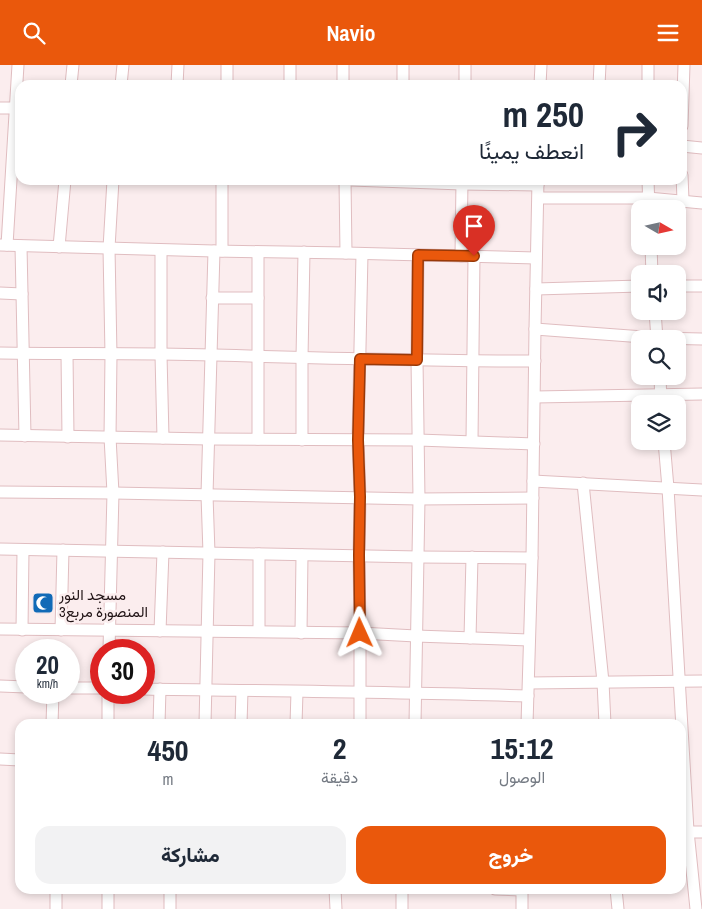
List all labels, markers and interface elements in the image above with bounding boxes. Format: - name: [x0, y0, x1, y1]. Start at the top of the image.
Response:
- text: Navio: [326, 18, 376, 48]
- icon: search: [20, 19, 48, 47]
- icon: menu: [654, 19, 682, 47]
- text: 250 m: [503, 91, 584, 138]
- icon: right: [602, 100, 667, 165]
- text: انعطف يمينًا: [479, 136, 584, 166]
- north arrow: [631, 200, 686, 255]
- map controls: [631, 200, 686, 450]
- pin: [453, 205, 495, 256]
- icon: arrive: [460, 212, 488, 240]
- button: sound: [631, 265, 686, 320]
- button: search: [631, 330, 686, 385]
- button: layers: [631, 395, 686, 450]
- place label: مسجد النور المنصورة مربع3: [58, 584, 148, 623]
- mosque icon: مسجد النور المنصورة مربع3: [31, 591, 55, 615]
- position arrow: [333, 606, 385, 658]
- speed limit sign: 30: [90, 639, 155, 704]
- text: 20: [36, 648, 59, 682]
- text: km/h: [37, 676, 58, 692]
- text: 2: [333, 728, 346, 768]
- text: 15:12: [491, 728, 554, 768]
- text: 450: [148, 730, 189, 770]
- text: دقيقة: [321, 766, 358, 788]
- text: الوصول: [499, 766, 545, 788]
- text: m: [163, 768, 173, 790]
- button: مشاركة: [35, 826, 346, 884]
- button: خروج: [356, 826, 666, 884]

